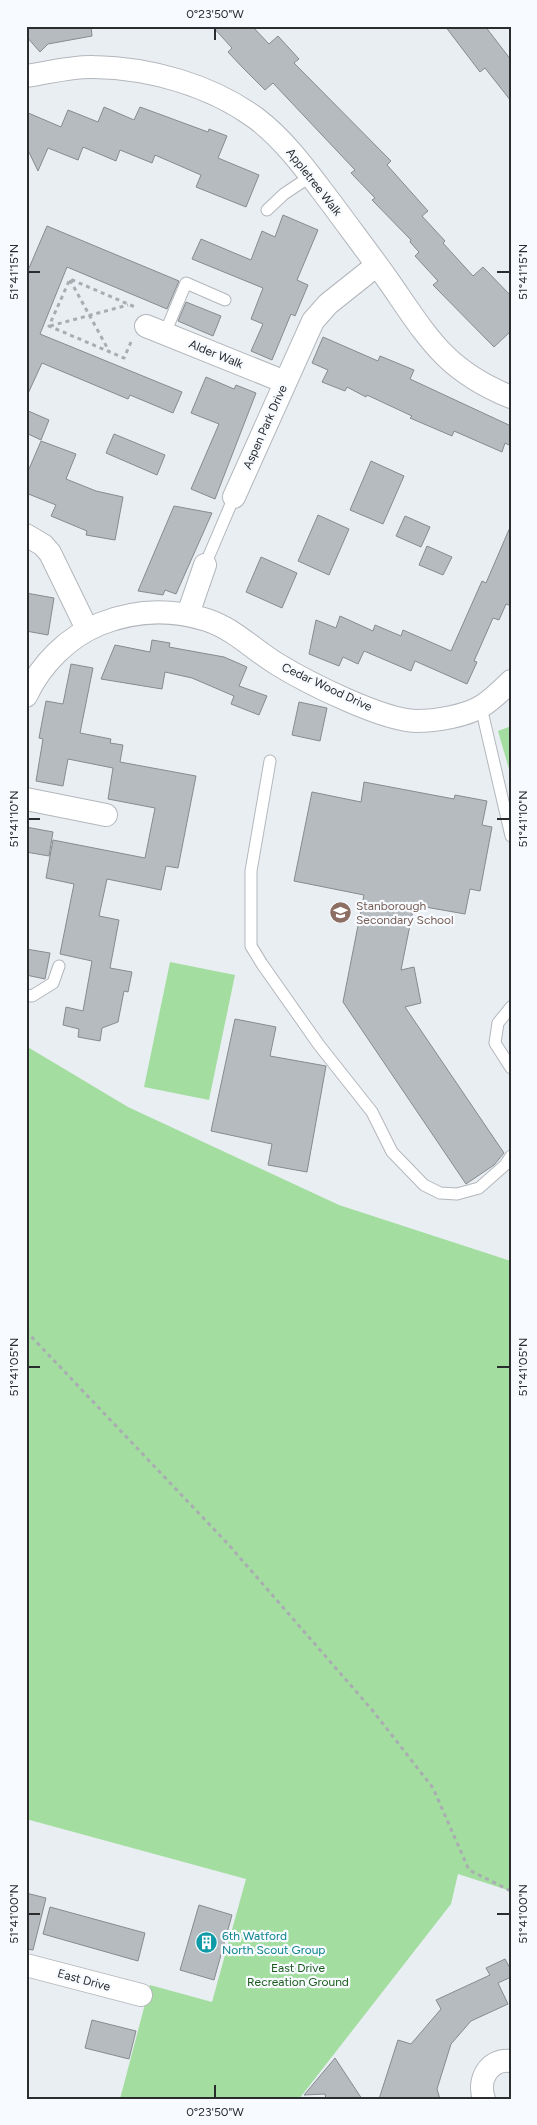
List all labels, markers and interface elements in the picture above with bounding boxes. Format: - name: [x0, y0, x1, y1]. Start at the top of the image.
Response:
- text: 0°23'50"W: [186, 7, 244, 21]
- street label: Appletree Walk: [283, 145, 345, 219]
- text: 51°41'15"N: [7, 244, 21, 300]
- text: 51°41'15"N: [516, 244, 530, 300]
- street label: Alder Walk: [187, 337, 245, 371]
- street label: Aspen Park Drive: [240, 382, 290, 471]
- street label: Cedar Wood Drive: [280, 660, 375, 714]
- text: 51°41'10"N: [7, 791, 21, 847]
- text: 51°41'10"N: [516, 791, 530, 847]
- place label: Stanborough Secondary School: [356, 899, 454, 927]
- school or university icon: Stanborough Secondary School: [328, 901, 352, 925]
- text: 51°41'05"N: [7, 1338, 21, 1396]
- text: 51°41'05"N: [516, 1338, 530, 1396]
- text: 51°41'00"N: [7, 1884, 21, 1944]
- text: 51°41'00"N: [516, 1884, 530, 1944]
- place label: 6th Watford North Scout Group: [222, 1929, 325, 1957]
- building icon: 6th Watford North Scout Group: [194, 1931, 218, 1955]
- park label: East Drive Recreation Ground: [247, 1961, 349, 1989]
- street label: East Drive: [56, 1966, 112, 1994]
- text: 0°23'50"W: [186, 2105, 244, 2119]

